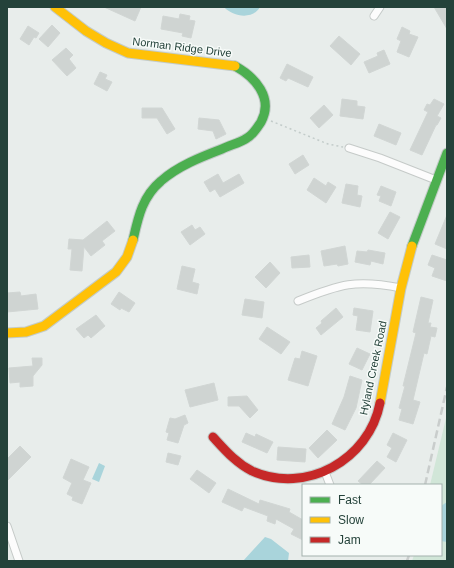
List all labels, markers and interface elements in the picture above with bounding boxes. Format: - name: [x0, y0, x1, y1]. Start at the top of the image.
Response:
- street label: Norman Ridge Drive: [132, 35, 232, 59]
- street label: Hyland Creek Road: [357, 320, 389, 416]
- legend: [302, 484, 442, 556]
- text: Fast: [338, 493, 362, 507]
- text: Slow: [338, 513, 364, 527]
- text: Jam: [338, 533, 361, 547]

